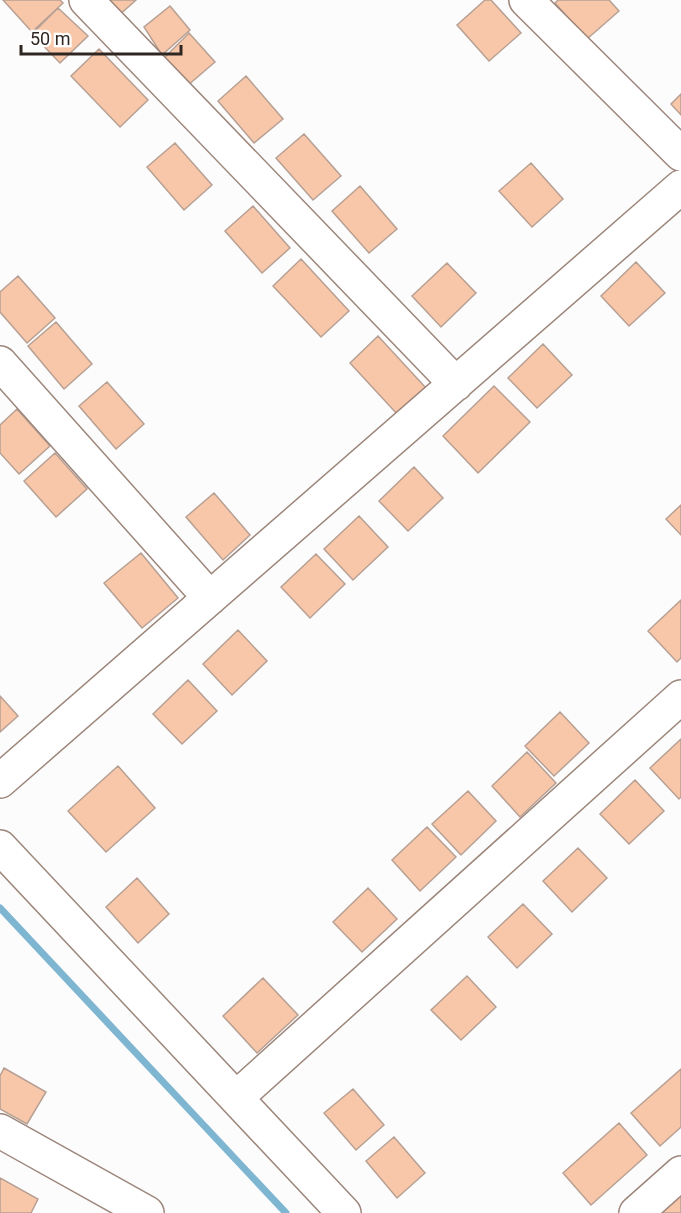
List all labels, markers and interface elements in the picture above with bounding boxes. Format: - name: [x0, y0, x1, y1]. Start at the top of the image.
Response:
- scale bar: [21, 18, 182, 56]
- text: 50 m: [30, 28, 70, 49]

